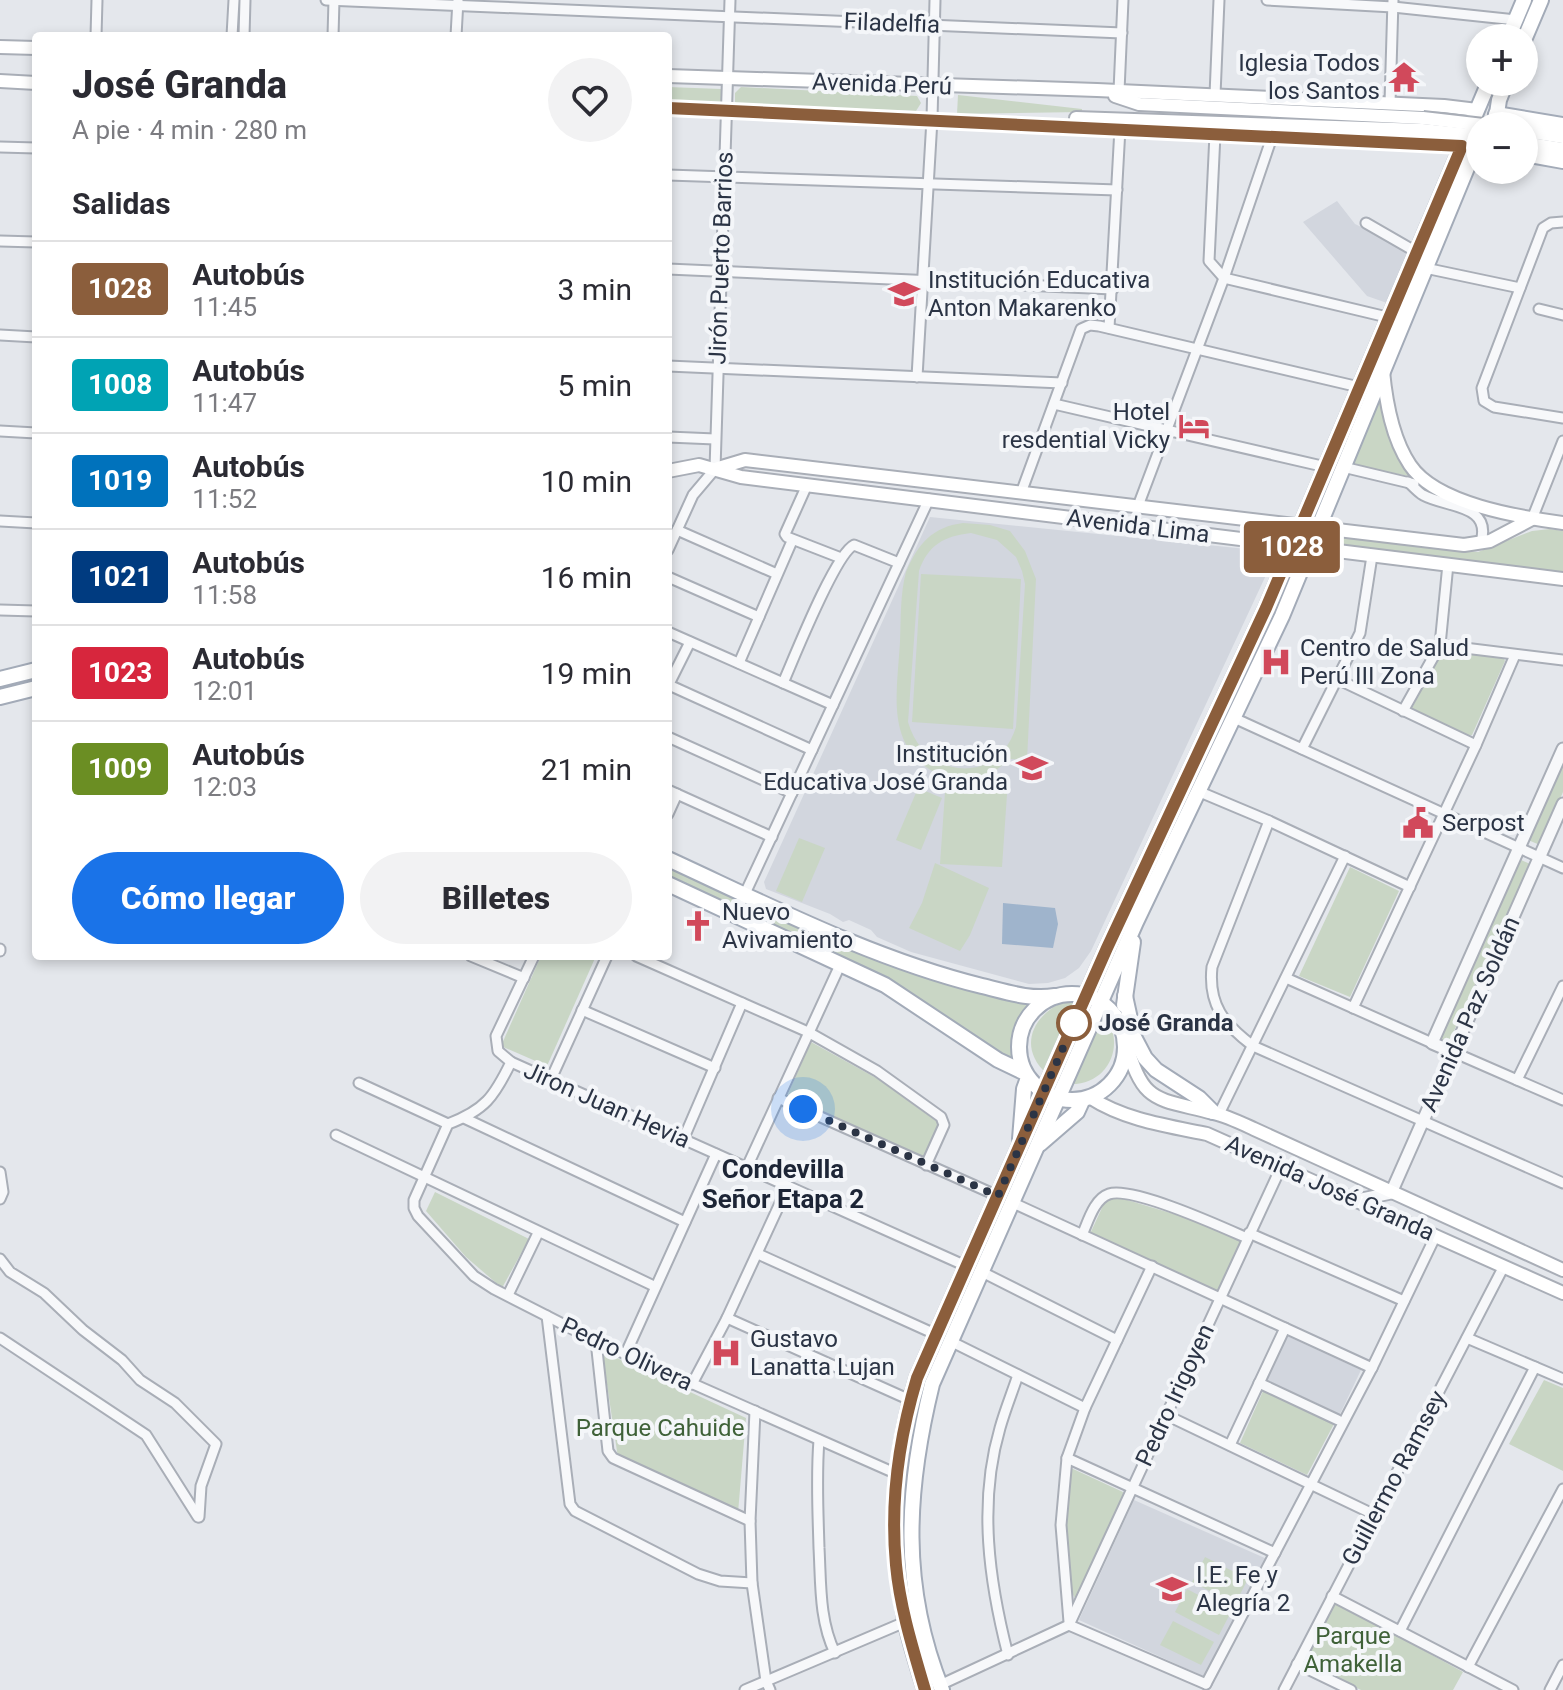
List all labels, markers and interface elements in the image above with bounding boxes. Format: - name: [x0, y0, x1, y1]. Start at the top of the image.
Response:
- street label: Filadelfia: [843, 7, 941, 39]
- map controls: [1466, 24, 1538, 184]
- button: +: [1466, 24, 1538, 96]
- place label: Iglesia Todos los Santos: [1238, 49, 1380, 105]
- button: heart: [548, 58, 632, 142]
- temple icon: Iglesia Todos los Santos: [1387, 60, 1421, 94]
- text: José Granda: [72, 63, 287, 107]
- street label: Avenida Perú: [812, 68, 952, 100]
- button: −: [1466, 112, 1538, 184]
- text: A pie · 4 min · 280 m: [72, 115, 307, 145]
- street label: Jirón Puerto Barrios: [703, 151, 739, 365]
- text: Salidas: [72, 186, 171, 221]
- text: Autobús: [192, 257, 305, 292]
- place label: Institución Educativa Anton Makarenko: [928, 266, 1150, 322]
- text: 1028: [88, 272, 152, 305]
- text: 3 min: [558, 272, 632, 307]
- school or university icon: Institución Educativa Anton Makarenko: [887, 277, 921, 311]
- text: 11:45: [192, 292, 257, 322]
- text: Autobús: [192, 353, 305, 388]
- text: 1008: [88, 368, 152, 401]
- text: 5 min: [558, 368, 632, 403]
- text: 11:47: [192, 388, 257, 418]
- place label: Hotel resdential Vicky: [1002, 398, 1171, 454]
- hotel icon: Hotel resdential Vicky: [1177, 409, 1211, 443]
- text: Autobús: [192, 449, 305, 484]
- text: 1019: [88, 464, 152, 497]
- text: 10 min: [541, 464, 632, 499]
- text: 11:52: [192, 484, 257, 514]
- street label: Avenida Lima: [1065, 503, 1211, 549]
- line badge: 1028: [1236, 521, 1348, 573]
- text: 1028: [1260, 530, 1324, 563]
- text: Autobús: [192, 545, 305, 580]
- text: 1021: [88, 560, 152, 593]
- text: 16 min: [541, 560, 632, 595]
- text: 11:58: [192, 580, 257, 610]
- place label: Centro de Salud Perú III Zona: [1300, 634, 1469, 690]
- text: Autobús: [192, 641, 305, 676]
- hospital icon: Centro de Salud Perú III Zona: [1259, 645, 1293, 679]
- text: 1023: [88, 656, 152, 689]
- text: 19 min: [541, 656, 632, 691]
- text: 12:01: [192, 676, 257, 706]
- text: Autobús: [192, 737, 305, 772]
- place label: Institución Educativa José Granda: [763, 740, 1008, 796]
- school or university icon: Institución Educativa José Granda: [1015, 751, 1049, 785]
- text: 1009: [88, 752, 152, 785]
- text: 21 min: [541, 752, 632, 787]
- text: 12:03: [192, 772, 257, 802]
- public building icon: Serpost: [1401, 806, 1435, 840]
- place label: Serpost: [1442, 809, 1525, 837]
- button: Cómo llegar: [72, 852, 344, 944]
- button: Billetes: [360, 852, 632, 944]
- place label: Nuevo Avivamiento: [722, 898, 853, 954]
- church icon: Nuevo Avivamiento: [681, 909, 715, 943]
- street label: Avenida Paz Soldán: [1414, 912, 1526, 1116]
- marker: José Granda: [1057, 1006, 1091, 1040]
- place label: José Granda: [1098, 1009, 1234, 1037]
- street label: Jiron Juan Hevia: [520, 1056, 694, 1154]
- your location: [783, 1089, 823, 1129]
- street label: Avenida José Granda: [1221, 1129, 1439, 1247]
- district label: Condevilla Señor Etapa 2: [702, 1154, 864, 1214]
- street label: Pedro Olivera: [557, 1311, 697, 1397]
- street label: Pedro Irigoyen: [1130, 1320, 1220, 1470]
- place label: Gustavo Lanatta Lujan: [750, 1325, 895, 1381]
- hospital icon: Gustavo Lanatta Lujan: [709, 1336, 743, 1370]
- street label: Guillermo Ramsey: [1336, 1385, 1452, 1570]
- park label: Parque Cahuide: [576, 1414, 744, 1442]
- place label: I.E. Fe y Alegría 2: [1196, 1561, 1290, 1617]
- school or university icon: I.E. Fe y Alegría 2: [1155, 1572, 1189, 1606]
- park label: Parque Amakella: [1303, 1622, 1403, 1678]

